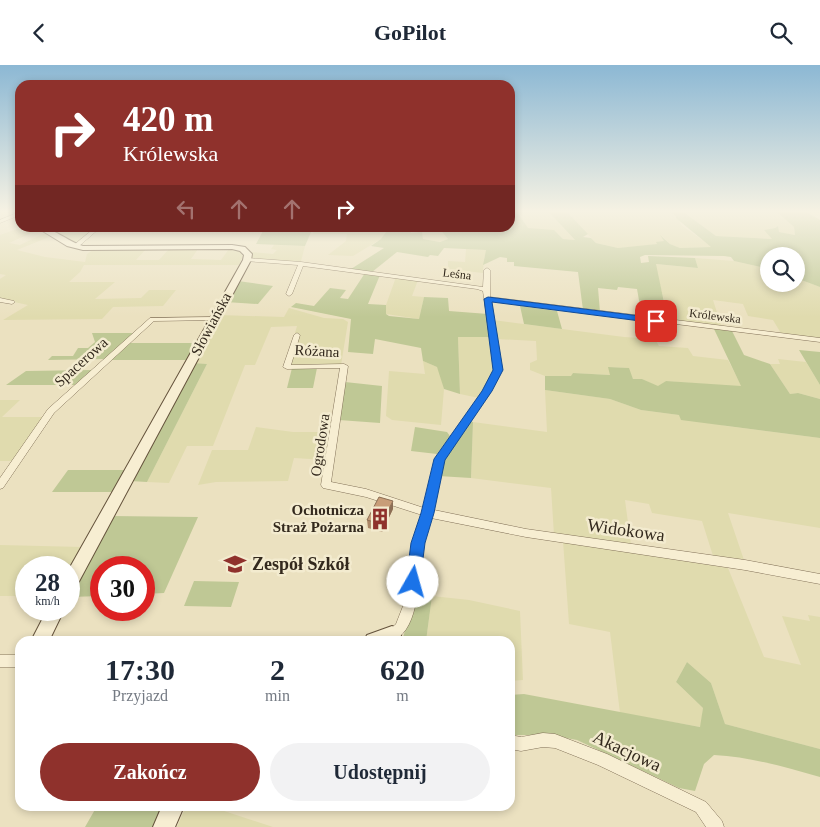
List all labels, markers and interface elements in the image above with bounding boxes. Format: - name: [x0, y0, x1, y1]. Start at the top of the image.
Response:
- icon: back: [25, 19, 53, 47]
- icon: search: [767, 19, 795, 47]
- text: GoPilot: [374, 20, 446, 45]
- icon: right: [40, 100, 105, 165]
- text: 420 m: [123, 100, 213, 139]
- text: Królewska: [123, 141, 218, 166]
- icon: left: [172, 195, 200, 223]
- icon: ahead: [225, 195, 253, 223]
- icon: ahead: [278, 195, 306, 223]
- icon: right: [331, 195, 359, 223]
- map controls: [760, 247, 805, 292]
- button: search: [760, 247, 805, 292]
- street label: Leśna: [442, 265, 473, 283]
- street label: Słowiańska: [188, 289, 234, 358]
- pin: [635, 300, 677, 342]
- street label: Królewska: [688, 306, 742, 326]
- icon: arrive: [642, 307, 670, 335]
- street label: Spacerowa: [51, 334, 111, 390]
- street label: Różana: [294, 342, 340, 360]
- street label: Ogrodowa: [308, 412, 332, 477]
- place label: Ochotnicza Straż Pożarna: [273, 502, 364, 535]
- building icon: Ochotnicza Straż Pożarna: [367, 506, 393, 532]
- street label: Widokowa: [586, 515, 666, 545]
- school or university icon: Zespół Szkół: [222, 551, 248, 577]
- place label: Zespół Szkół: [252, 554, 350, 574]
- position arrow: [386, 555, 438, 607]
- speed limit sign: 30: [90, 556, 155, 621]
- text: 28: [35, 569, 60, 596]
- text: km/h: [35, 594, 60, 608]
- text: 17:30: [105, 653, 175, 686]
- text: 2: [270, 653, 285, 686]
- text: 620: [380, 653, 425, 686]
- text: Przyjazd: [112, 687, 168, 704]
- text: min: [265, 687, 290, 704]
- text: m: [396, 687, 409, 704]
- street label: Akacjowa: [590, 727, 664, 775]
- button: Zakończ: [40, 743, 260, 801]
- button: Udostępnij: [270, 743, 490, 801]

